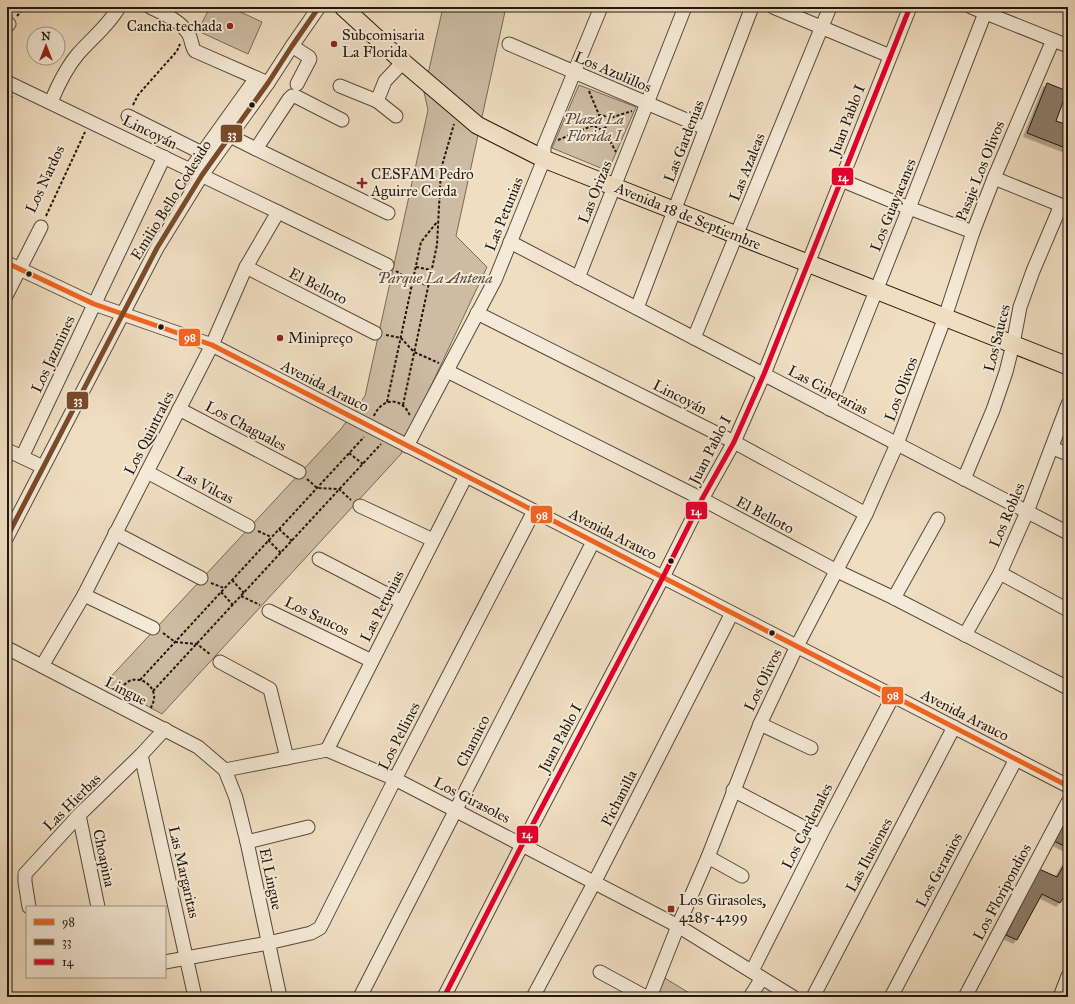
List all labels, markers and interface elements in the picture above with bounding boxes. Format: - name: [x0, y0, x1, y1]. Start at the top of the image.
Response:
- place label: Cancha techada: [127, 17, 223, 35]
- marker: Cancha techada: [225, 21, 235, 31]
- north arrow: [26, 26, 66, 66]
- place label: Subcomisaria La Florida: [342, 26, 425, 61]
- text: N: [41, 30, 51, 43]
- marker: Subcomisaria La Florida: [329, 39, 339, 49]
- street label: Los Azulillos: [572, 48, 654, 96]
- street label: Juan Pablo I: [825, 82, 870, 160]
- street label: Las Gardenias: [660, 97, 708, 185]
- unlabelled marker: [247, 100, 257, 110]
- park label: Plaza La Florida I: [564, 110, 624, 145]
- street label: Lincoyán: [120, 111, 180, 153]
- street label: Pasaje Los Olivos: [952, 118, 1008, 224]
- line badge: 33: [220, 124, 243, 143]
- text: 33: [228, 128, 236, 142]
- street label: Las Azaleas: [725, 130, 769, 204]
- street label: Emilio Bello Codesido: [127, 136, 215, 263]
- street label: Los Nardos: [22, 142, 68, 216]
- street label: Los Guayacanes: [866, 156, 920, 254]
- street label: Las Orizas: [574, 158, 616, 226]
- place label: CESFAM Pedro Aguirre Cerda: [370, 165, 474, 200]
- line badge: 14: [831, 167, 854, 186]
- text: 14: [838, 171, 849, 185]
- street label: Las Petunias: [481, 174, 527, 254]
- marker: CESFAM Pedro Aguirre Cerda: [356, 177, 368, 189]
- street label: Avenida 18 de Septiembre: [612, 178, 764, 254]
- street label: El Belloto: [286, 264, 350, 308]
- unlabelled marker: [24, 269, 34, 279]
- park label: Parque La Antena: [377, 269, 493, 287]
- street label: Los Sauces: [980, 303, 1014, 373]
- street label: Los Jazmines: [27, 313, 80, 396]
- unlabelled marker: [156, 322, 166, 332]
- line badge: 98: [178, 328, 201, 347]
- place label: Minipreço: [288, 329, 353, 347]
- text: 98: [184, 331, 196, 345]
- marker: Minipreço: [275, 333, 285, 343]
- street label: Los Olivos: [881, 354, 921, 424]
- street label: Avenida Arauco: [277, 356, 372, 416]
- street label: Las Cinerarias: [785, 361, 871, 419]
- street label: Lincoyán: [650, 376, 710, 418]
- street label: Los Quintrales: [120, 388, 178, 478]
- line badge: 33: [66, 391, 89, 410]
- text: 33: [74, 394, 82, 408]
- street label: Los Chaguales: [202, 397, 290, 455]
- street label: Juan Pablo I: [684, 413, 736, 490]
- street label: Las Vilcas: [173, 462, 237, 508]
- street label: Los Robles: [985, 480, 1029, 550]
- street label: El Belloto: [733, 492, 797, 538]
- line badge: 14: [685, 501, 708, 520]
- street label: Avenida Arauco: [565, 504, 660, 564]
- line badge: 98: [530, 505, 553, 524]
- text: 14: [691, 505, 702, 519]
- text: 98: [536, 509, 548, 523]
- unlabelled marker: [666, 556, 676, 566]
- street label: Las Petunias: [356, 567, 408, 645]
- street label: Los Saucos: [282, 593, 352, 639]
- unlabelled marker: [767, 628, 777, 638]
- street label: Los Olivos: [740, 646, 786, 714]
- street label: Lingue: [102, 673, 150, 709]
- street label: Avenida Arauco: [917, 685, 1012, 745]
- line badge: 98: [881, 686, 904, 705]
- text: 98: [887, 689, 899, 703]
- street label: Los Pellines: [374, 699, 424, 773]
- street label: Juan Pablo I: [534, 701, 586, 777]
- street label: Chamico: [452, 712, 494, 770]
- street label: Pichanilla: [597, 766, 641, 829]
- street label: Las Hierbas: [39, 769, 105, 835]
- street label: Los Girasoles: [431, 773, 513, 827]
- street label: Los Cardenales: [778, 780, 836, 872]
- street label: Las Ilusiones: [842, 815, 896, 895]
- street label: Las Margaritas: [165, 824, 203, 920]
- line badge: 14: [516, 825, 539, 844]
- street label: Choapina: [89, 827, 119, 889]
- text: 14: [522, 828, 533, 842]
- street label: Los Geranios: [912, 830, 966, 910]
- street label: Los Floripondios: [969, 841, 1035, 943]
- street label: El Lingue: [256, 846, 286, 912]
- place label: Los Girasoles, 4285-4299: [679, 891, 766, 926]
- marker: Los Girasoles, 4285-4299: [666, 904, 676, 914]
- legend: [26, 906, 166, 978]
- text: 98: [62, 915, 75, 929]
- text: 33: [62, 935, 72, 949]
- text: 14: [62, 955, 74, 969]

